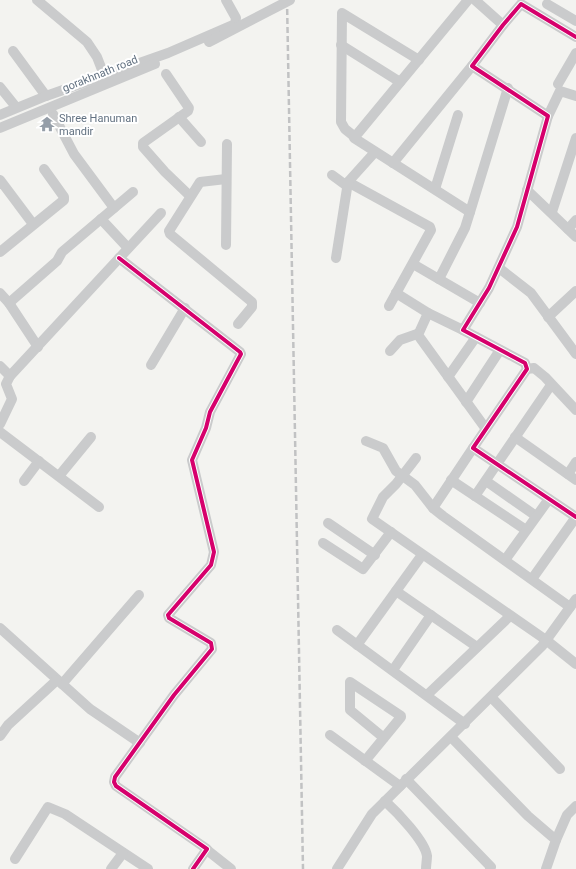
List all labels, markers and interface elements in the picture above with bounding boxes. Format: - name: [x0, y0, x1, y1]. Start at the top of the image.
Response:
- street label: gorakhnath road: [60, 53, 140, 95]
- place label: Shree Hanuman mandir: [59, 112, 137, 138]
- temple icon: Shree Hanuman mandir: [38, 115, 56, 133]

